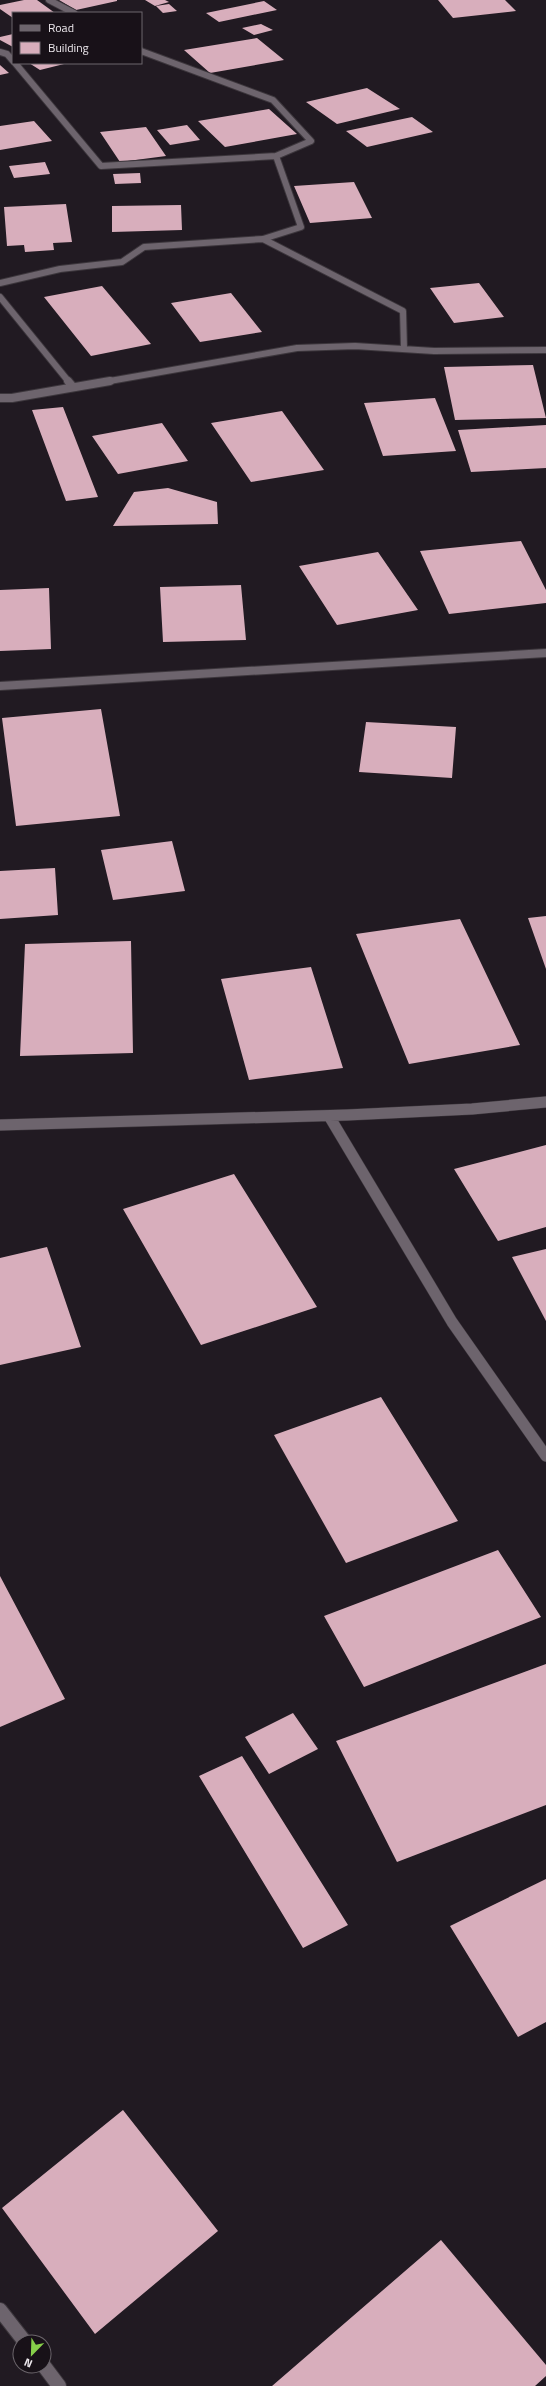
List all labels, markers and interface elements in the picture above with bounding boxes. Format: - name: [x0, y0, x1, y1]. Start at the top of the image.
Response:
- legend: [12, 12, 142, 64]
- text: Road: [48, 18, 74, 37]
- text: Building: [48, 38, 89, 57]
- north arrow: [12, 2334, 52, 2374]
- text: N: [21, 2354, 35, 2372]

